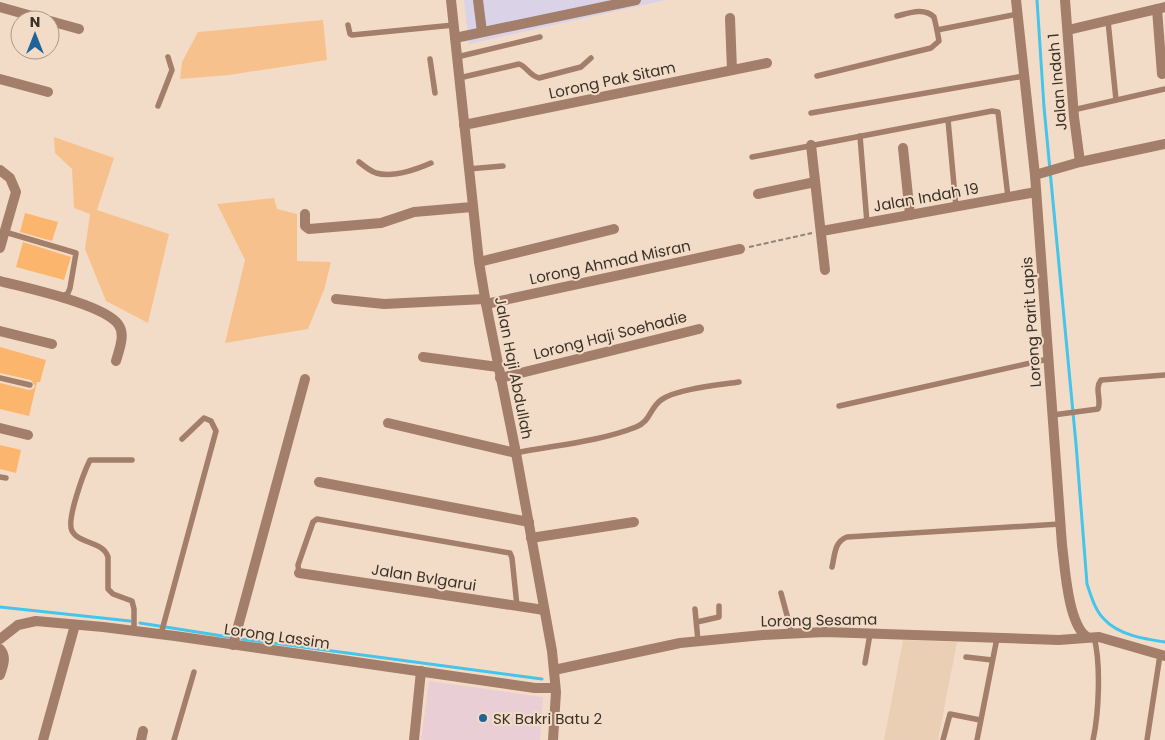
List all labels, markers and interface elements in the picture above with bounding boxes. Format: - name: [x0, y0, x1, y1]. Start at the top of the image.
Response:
- north arrow: [10, 10, 60, 60]
- text: N: [30, 12, 40, 32]
- street label: Jalan Indah 1: [1042, 33, 1072, 131]
- street label: Lorong Pak Sitam: [547, 56, 677, 104]
- street label: Jalan Indah 19: [872, 177, 980, 217]
- street label: Lorong Ahmad Misran: [527, 235, 693, 289]
- street label: Lorong Parit Lapis: [1016, 256, 1046, 388]
- street label: Jalan Haji Abdullah: [490, 295, 538, 441]
- street label: Lorong Haji Soehadie: [531, 306, 689, 364]
- street label: Jalan Bvlgarui: [370, 558, 478, 596]
- street label: Lorong Sesama: [760, 608, 878, 632]
- street label: Lorong Lassim: [223, 618, 331, 654]
- place label: SK Bakri Batu 2: [493, 708, 602, 729]
- marker: SK Bakri Batu 2: [477, 712, 489, 724]

